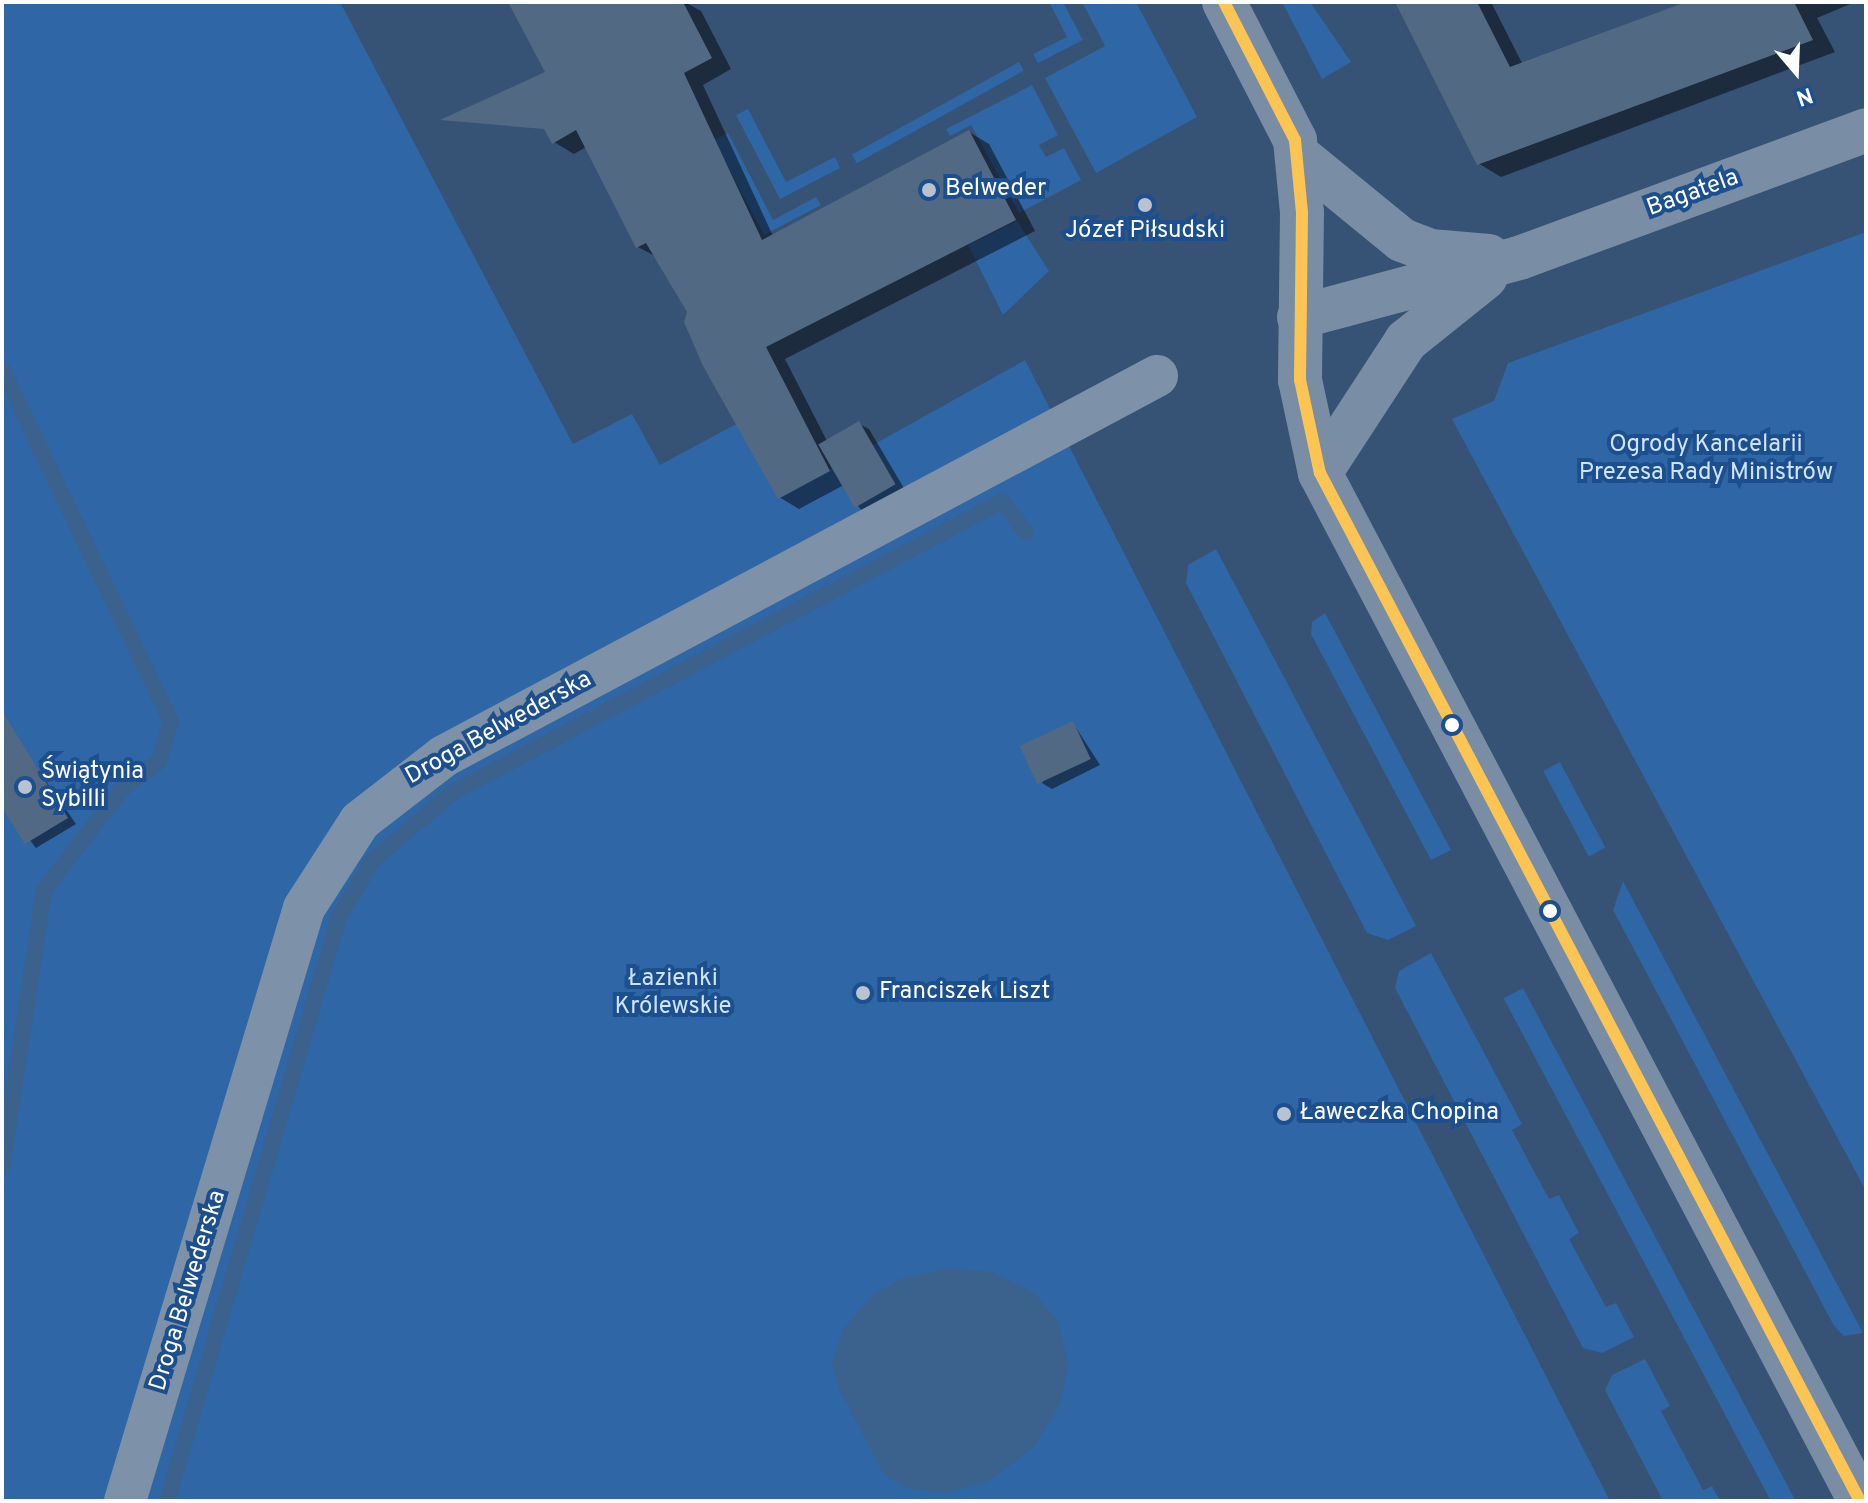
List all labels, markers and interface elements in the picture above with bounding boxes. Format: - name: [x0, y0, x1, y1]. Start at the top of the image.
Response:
- north arrow: [1756, 32, 1836, 112]
- text: N: [1792, 80, 1816, 110]
- street label: Bagatela: [1643, 164, 1743, 224]
- place label: Belweder: [945, 176, 1046, 204]
- marker: Belweder: [920, 181, 938, 199]
- marker: Józef Piłsudski: [1136, 196, 1154, 214]
- place label: Józef Piłsudski: [1065, 218, 1225, 246]
- park label: Ogrody Kancelarii Prezesa Rady Ministrów: [1579, 432, 1833, 488]
- street label: Droga Belwederska: [401, 666, 597, 792]
- unlabelled marker: [1444, 717, 1460, 733]
- place label: Świątynia Sybilli: [41, 759, 144, 815]
- marker: Świątynia Sybilli: [16, 778, 34, 796]
- unlabelled marker: [1542, 903, 1558, 919]
- park label: Łazienki Królewskie: [615, 966, 731, 1022]
- place label: Franciszek Liszt: [879, 979, 1050, 1007]
- marker: Franciszek Liszt: [854, 984, 872, 1002]
- place label: Ławeczka Chopina: [1300, 1100, 1499, 1128]
- marker: Ławeczka Chopina: [1275, 1105, 1293, 1123]
- street label: Droga Belwederska: [145, 1187, 233, 1395]

